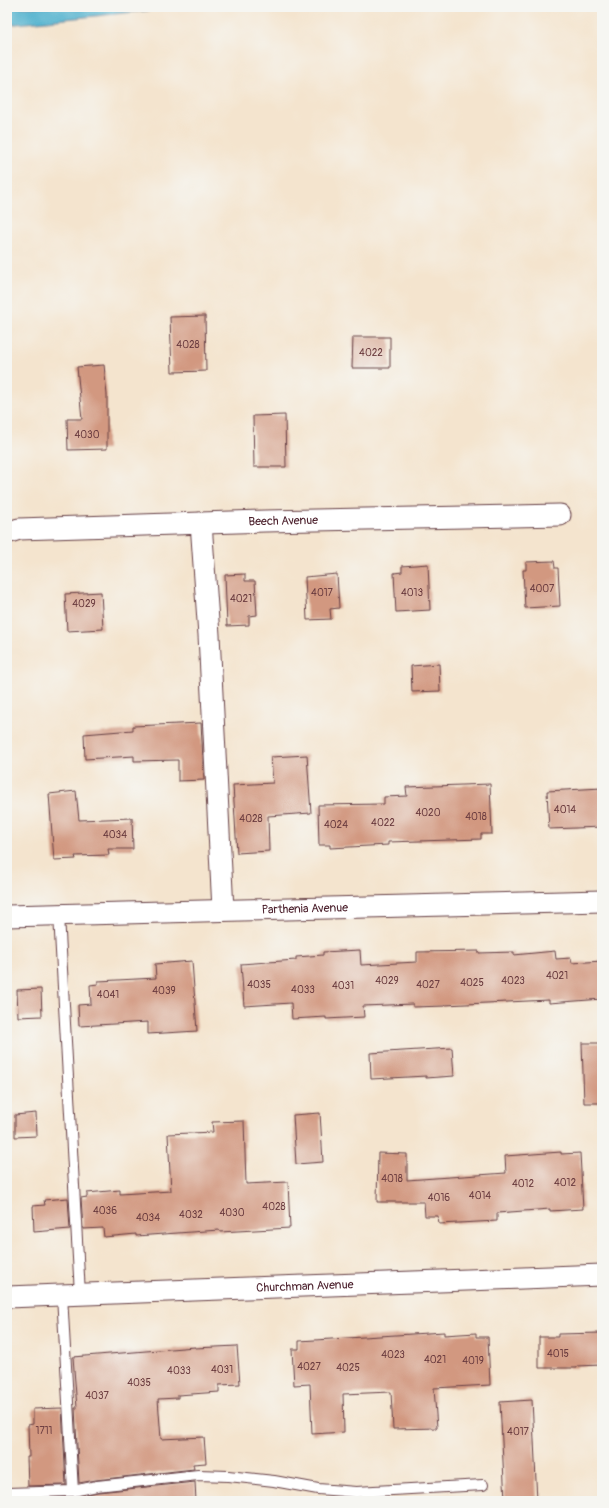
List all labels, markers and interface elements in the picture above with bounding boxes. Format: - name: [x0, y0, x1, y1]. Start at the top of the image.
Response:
- house number: 4028: [176, 339, 200, 351]
- house number: 4022: [359, 347, 383, 359]
- house number: 4030: [74, 429, 100, 441]
- street label: Beech Avenue: [248, 513, 318, 530]
- house number: 4007: [530, 583, 555, 595]
- house number: 4017: [311, 587, 334, 599]
- house number: 4013: [401, 587, 423, 599]
- house number: 4021: [230, 593, 252, 605]
- house number: 4029: [72, 598, 96, 610]
- house number: 4014: [554, 804, 576, 816]
- house number: 4020: [415, 807, 441, 819]
- house number: 4018: [465, 811, 487, 823]
- house number: 4028: [239, 813, 263, 825]
- house number: 4022: [371, 817, 395, 829]
- house number: 4024: [324, 819, 348, 831]
- house number: 4034: [103, 829, 127, 841]
- street label: Parthenia Avenue: [262, 900, 348, 918]
- house number: 4021: [546, 970, 568, 982]
- house number: 4029: [375, 975, 399, 987]
- house number: 4023: [501, 975, 525, 987]
- house number: 4025: [460, 977, 484, 989]
- house number: 4035: [247, 979, 271, 991]
- house number: 4027: [416, 979, 440, 991]
- house number: 4031: [332, 980, 354, 992]
- house number: 4033: [291, 984, 315, 996]
- house number: 4039: [152, 985, 176, 997]
- house number: 4041: [97, 989, 119, 1001]
- house number: 4018: [381, 1173, 403, 1185]
- house number: 4012: [554, 1177, 576, 1189]
- house number: 4012: [512, 1178, 534, 1190]
- house number: 4014: [469, 1190, 491, 1202]
- house number: 4016: [428, 1192, 450, 1204]
- house number: 4028: [262, 1201, 286, 1213]
- house number: 4036: [93, 1205, 117, 1217]
- house number: 4030: [219, 1207, 245, 1219]
- house number: 4032: [179, 1209, 203, 1221]
- house number: 4034: [136, 1212, 160, 1224]
- street label: Churchman Avenue: [256, 1277, 354, 1296]
- house number: 4015: [547, 1348, 569, 1360]
- house number: 4023: [381, 1349, 405, 1361]
- house number: 4021: [424, 1354, 446, 1366]
- house number: 4019: [462, 1355, 484, 1367]
- house number: 4027: [297, 1361, 321, 1373]
- house number: 4025: [336, 1362, 360, 1374]
- house number: 4031: [211, 1364, 233, 1376]
- house number: 4033: [167, 1365, 191, 1377]
- house number: 4035: [127, 1377, 151, 1389]
- house number: 4037: [85, 1390, 109, 1402]
- house number: 1711: [35, 1425, 53, 1437]
- house number: 4017: [507, 1426, 530, 1438]

